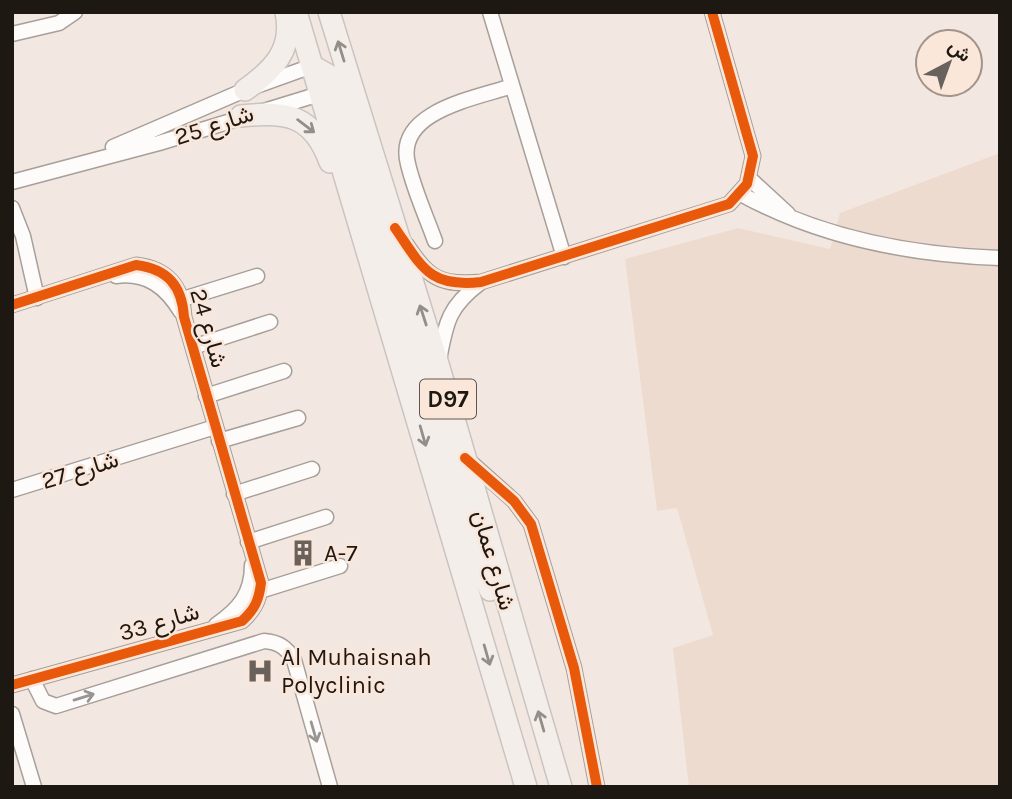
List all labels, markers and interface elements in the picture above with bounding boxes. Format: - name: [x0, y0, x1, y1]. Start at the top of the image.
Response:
- north arrow: [914, 28, 984, 98]
- text: ش: [944, 35, 975, 67]
- one-way arrow: [334, 40, 346, 62]
- street label: شارع 25: [171, 99, 258, 153]
- one-way arrow: [296, 118, 315, 133]
- street label: شارع 24: [182, 285, 234, 371]
- one-way arrow: [415, 304, 428, 326]
- road number: D97: [420, 380, 476, 418]
- one-way arrow: [417, 425, 430, 447]
- street label: شارع 27: [38, 445, 123, 497]
- street label: شارع عمان: [464, 507, 522, 614]
- building icon: A-7: [288, 538, 318, 568]
- place label: A-7: [324, 539, 357, 567]
- street label: شارع 33: [116, 597, 203, 649]
- place label: Al Muhaisnah Polyclinic: [281, 643, 432, 699]
- one-way arrow: [482, 643, 495, 665]
- hospital icon: Al Muhaisnah Polyclinic: [245, 656, 275, 686]
- one-way arrow: [73, 690, 95, 703]
- one-way arrow: [534, 711, 547, 733]
- one-way arrow: [309, 721, 322, 743]

